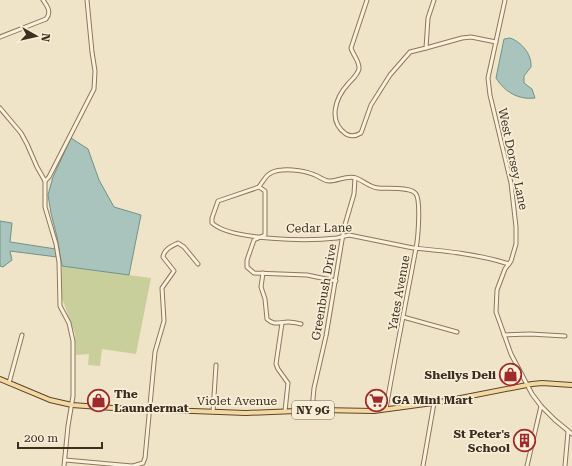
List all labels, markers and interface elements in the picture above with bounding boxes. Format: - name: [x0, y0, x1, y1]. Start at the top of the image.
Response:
- north arrow: [16, 16, 56, 56]
- text: N: [38, 32, 52, 43]
- street label: West Dorsey Lane: [495, 107, 531, 212]
- street label: Cedar Lane: [286, 220, 352, 236]
- street label: Greenbush Drive: [309, 242, 339, 342]
- street label: Yates Avenue: [385, 254, 413, 332]
- shop icon: Shellys Deli: [498, 362, 524, 388]
- place label: Shellys Deli: [425, 368, 496, 382]
- place label: The Laundermat: [114, 387, 189, 415]
- supermarket icon: GA Mini Mart: [363, 387, 389, 413]
- shop icon: The Laundermat: [85, 388, 111, 414]
- place label: GA Mini Mart: [392, 393, 473, 407]
- street label: Violet Avenue: [197, 394, 278, 408]
- road number: NY 9G: [292, 401, 334, 419]
- scale bar: [18, 424, 102, 450]
- place label: St Peter's School: [454, 427, 510, 455]
- building icon: St Peter's School: [512, 428, 538, 454]
- text: 200 m: [24, 431, 58, 445]

